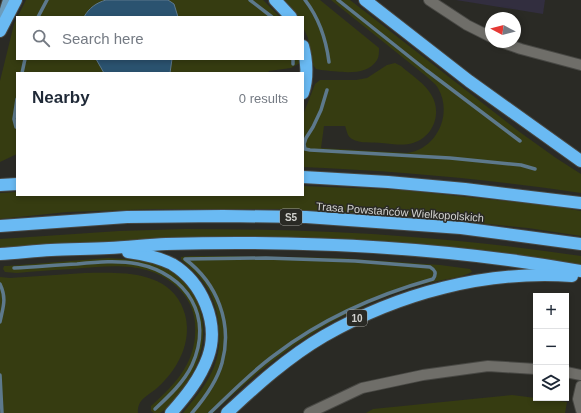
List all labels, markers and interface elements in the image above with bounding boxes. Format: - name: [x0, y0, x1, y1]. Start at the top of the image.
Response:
- north arrow: [485, 12, 521, 48]
- search box: [16, 16, 304, 60]
- icon: search: [30, 27, 52, 49]
- text: Search here: [62, 30, 144, 47]
- text: Nearby: [32, 88, 90, 107]
- text: 0 results: [239, 91, 288, 106]
- street label: Trasa Powstańców Wielkopolskich: [316, 200, 484, 224]
- road number: S5: [280, 209, 302, 225]
- map controls: [533, 293, 569, 401]
- button: +: [533, 293, 569, 329]
- road number: 10: [347, 310, 367, 326]
- button: −: [533, 329, 569, 365]
- button: layers: [533, 365, 569, 401]

